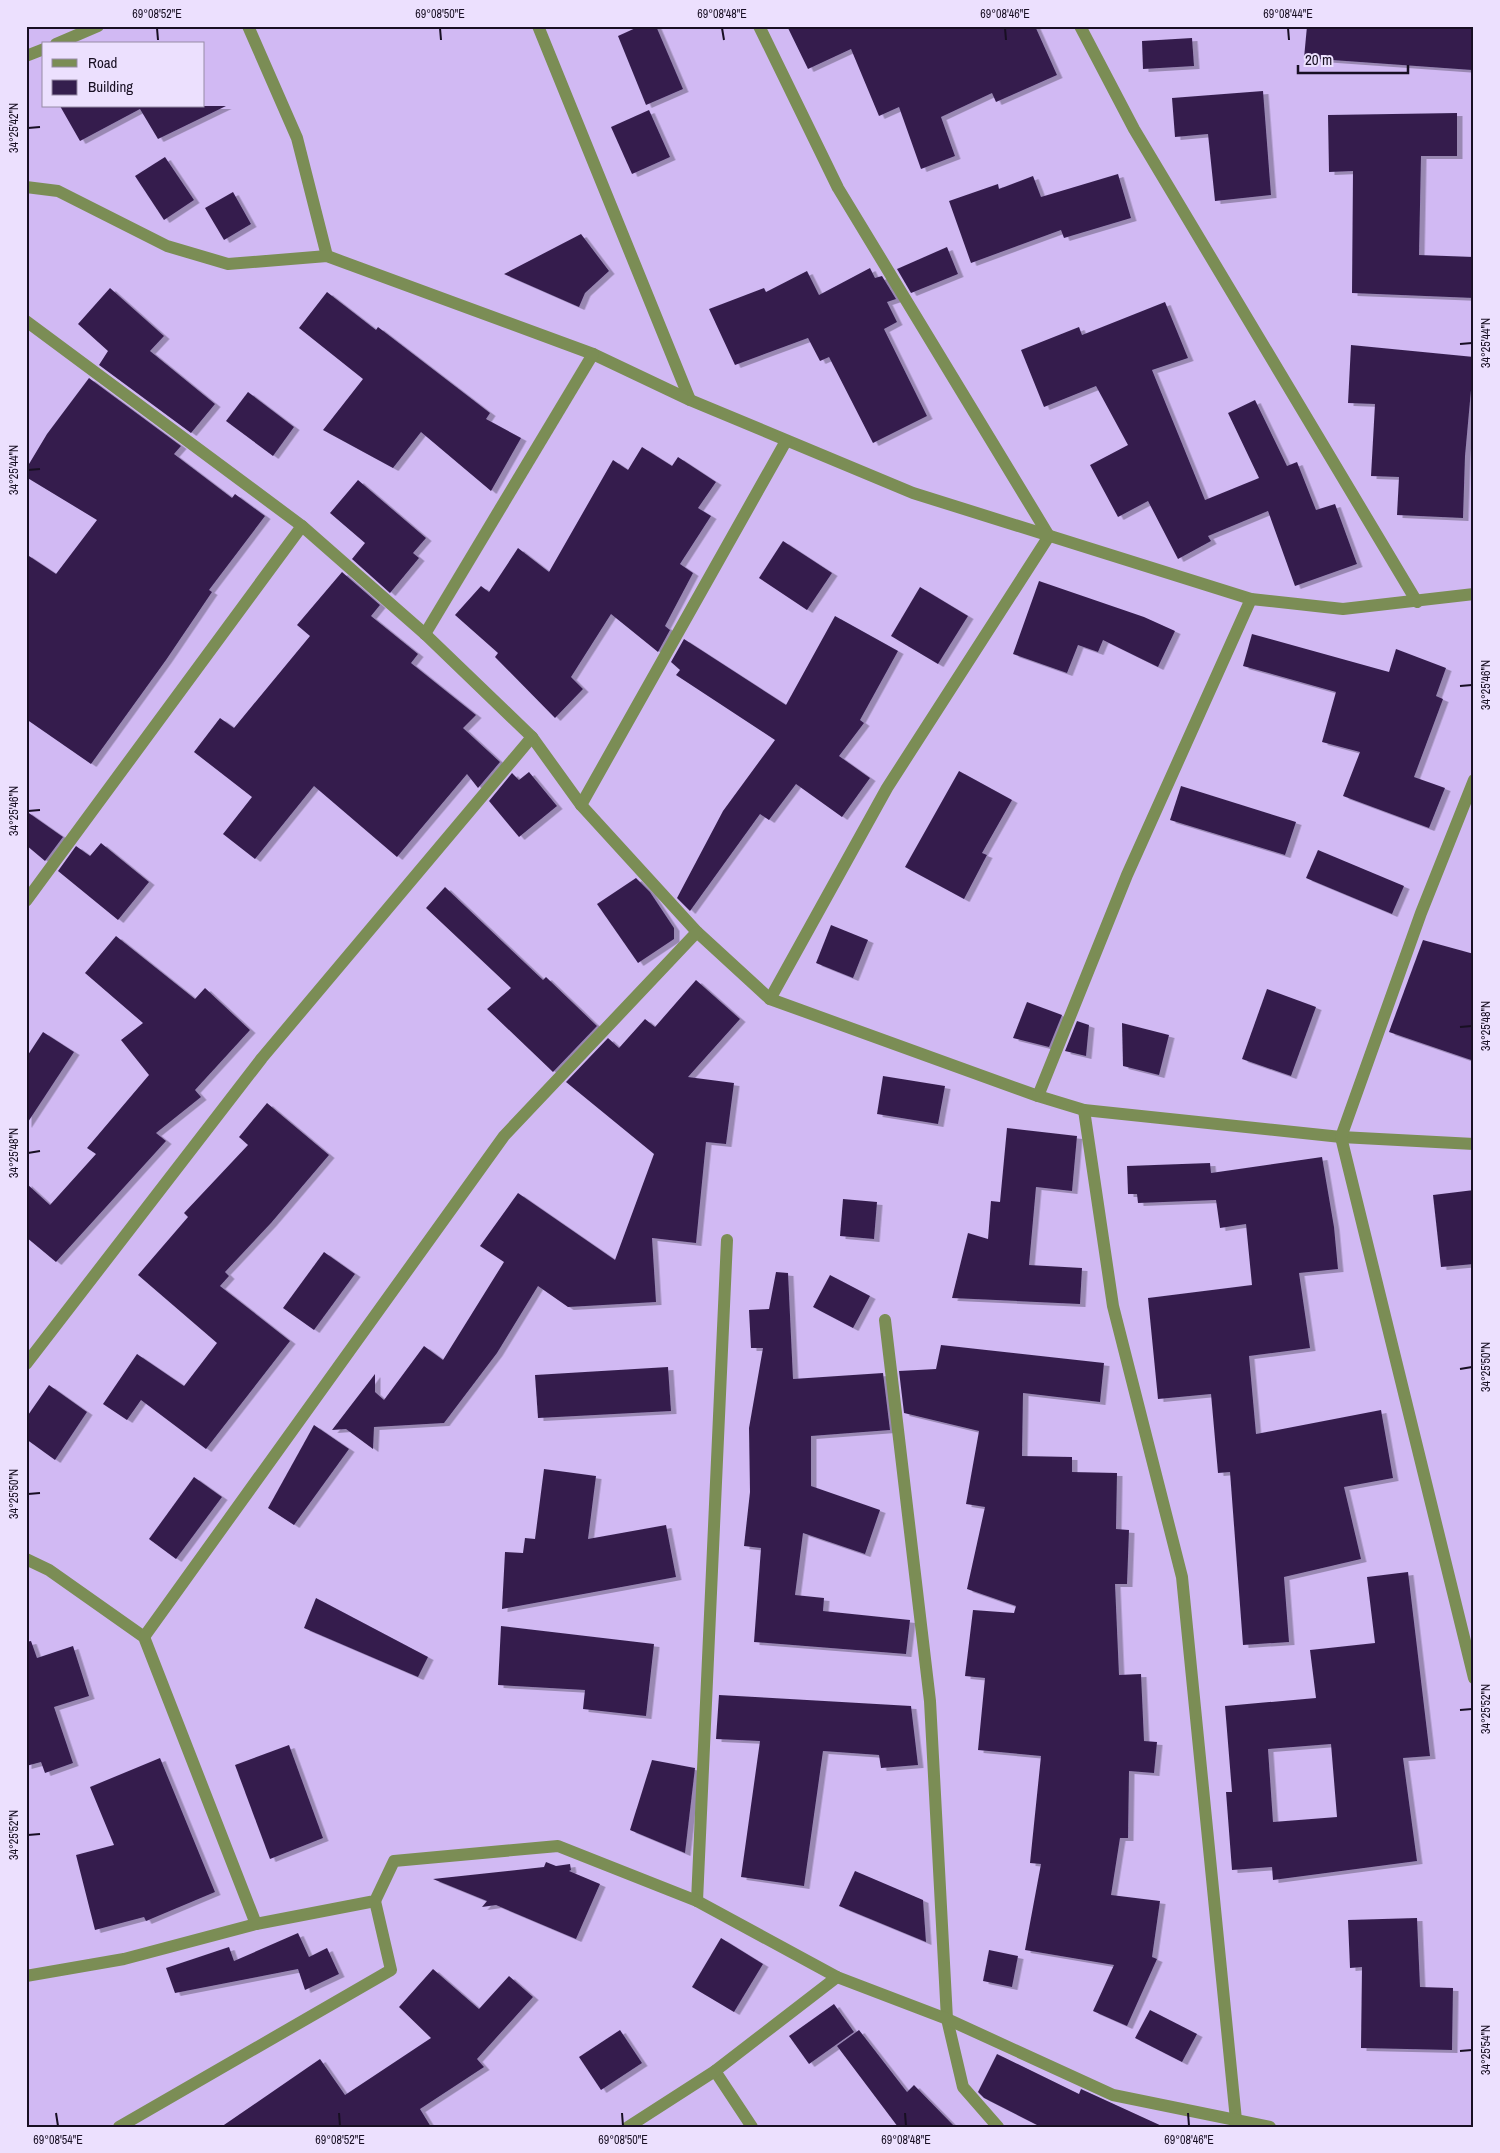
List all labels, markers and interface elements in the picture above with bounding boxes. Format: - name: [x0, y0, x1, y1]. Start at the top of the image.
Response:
- text: 69°08'52"E: [132, 6, 182, 22]
- text: 69°08'50"E: [415, 6, 465, 22]
- text: 69°08'48"E: [697, 6, 747, 22]
- text: 69°08'46"E: [980, 6, 1030, 22]
- text: 69°08'44"E: [1263, 6, 1313, 22]
- legend: [42, 42, 205, 108]
- scale bar: [1298, 42, 1408, 74]
- text: 20 m: [1305, 49, 1332, 70]
- text: Road: [88, 52, 117, 73]
- text: Building: [88, 76, 133, 97]
- text: 34°25'42"N: [6, 103, 22, 153]
- text: 34°25'44"N: [1478, 318, 1494, 368]
- text: 34°25'44"N: [6, 445, 22, 495]
- text: 34°25'46"N: [1478, 660, 1494, 710]
- text: 34°25'46"N: [6, 786, 22, 836]
- text: 34°25'48"N: [1478, 1001, 1494, 1051]
- text: 34°25'48"N: [6, 1128, 22, 1178]
- text: 34°25'50"N: [1478, 1342, 1494, 1392]
- text: 34°25'50"N: [6, 1469, 22, 1519]
- text: 34°25'52"N: [1478, 1684, 1494, 1734]
- text: 34°25'52"N: [6, 1810, 22, 1860]
- text: 34°25'54"N: [1478, 2025, 1494, 2075]
- text: 69°08'54"E: [33, 2132, 83, 2148]
- text: 69°08'52"E: [315, 2132, 365, 2148]
- text: 69°08'50"E: [598, 2132, 648, 2148]
- text: 69°08'48"E: [881, 2132, 931, 2148]
- text: 69°08'46"E: [1164, 2132, 1214, 2148]

